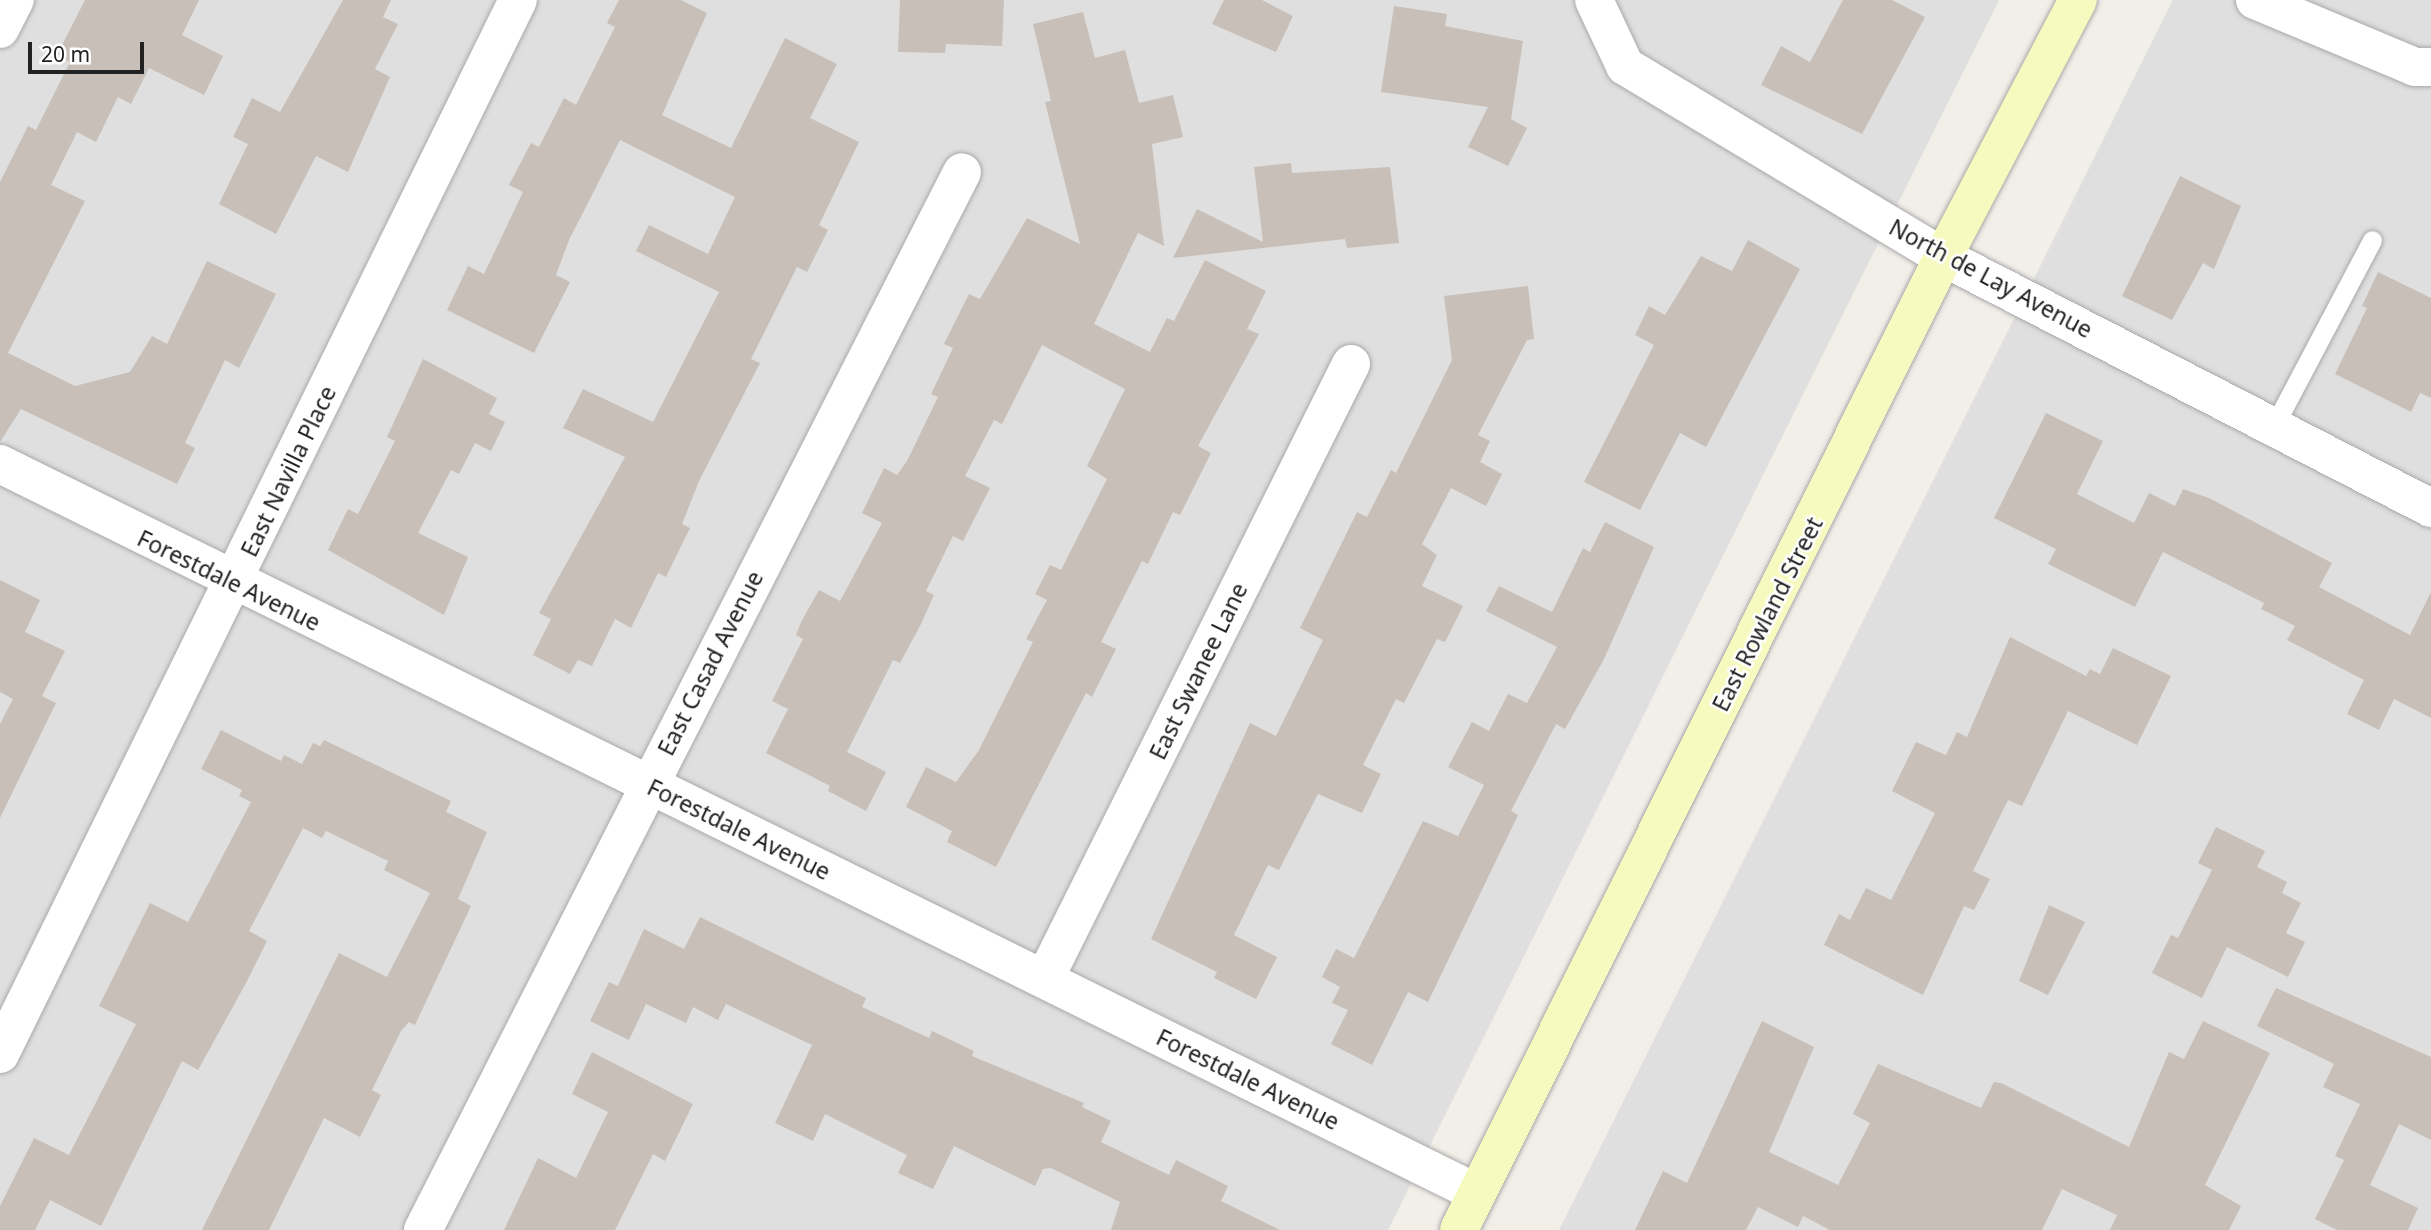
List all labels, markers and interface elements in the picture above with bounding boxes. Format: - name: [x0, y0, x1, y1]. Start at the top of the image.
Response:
- scale bar: [32, 28, 147, 72]
- text: 20 m: [41, 40, 90, 68]
- street label: North de Lay Avenue: [1885, 213, 2097, 343]
- street label: East Navilla Place: [235, 381, 341, 561]
- street label: East Rowland Street: [1706, 512, 1828, 716]
- street label: Forestdale Avenue: [133, 524, 325, 636]
- street label: East Casad Avenue: [652, 566, 768, 760]
- street label: East Swanee Lane: [1143, 578, 1253, 764]
- street label: Forestdale Avenue: [643, 773, 835, 885]
- street label: Forestdale Avenue: [1152, 1023, 1344, 1135]

